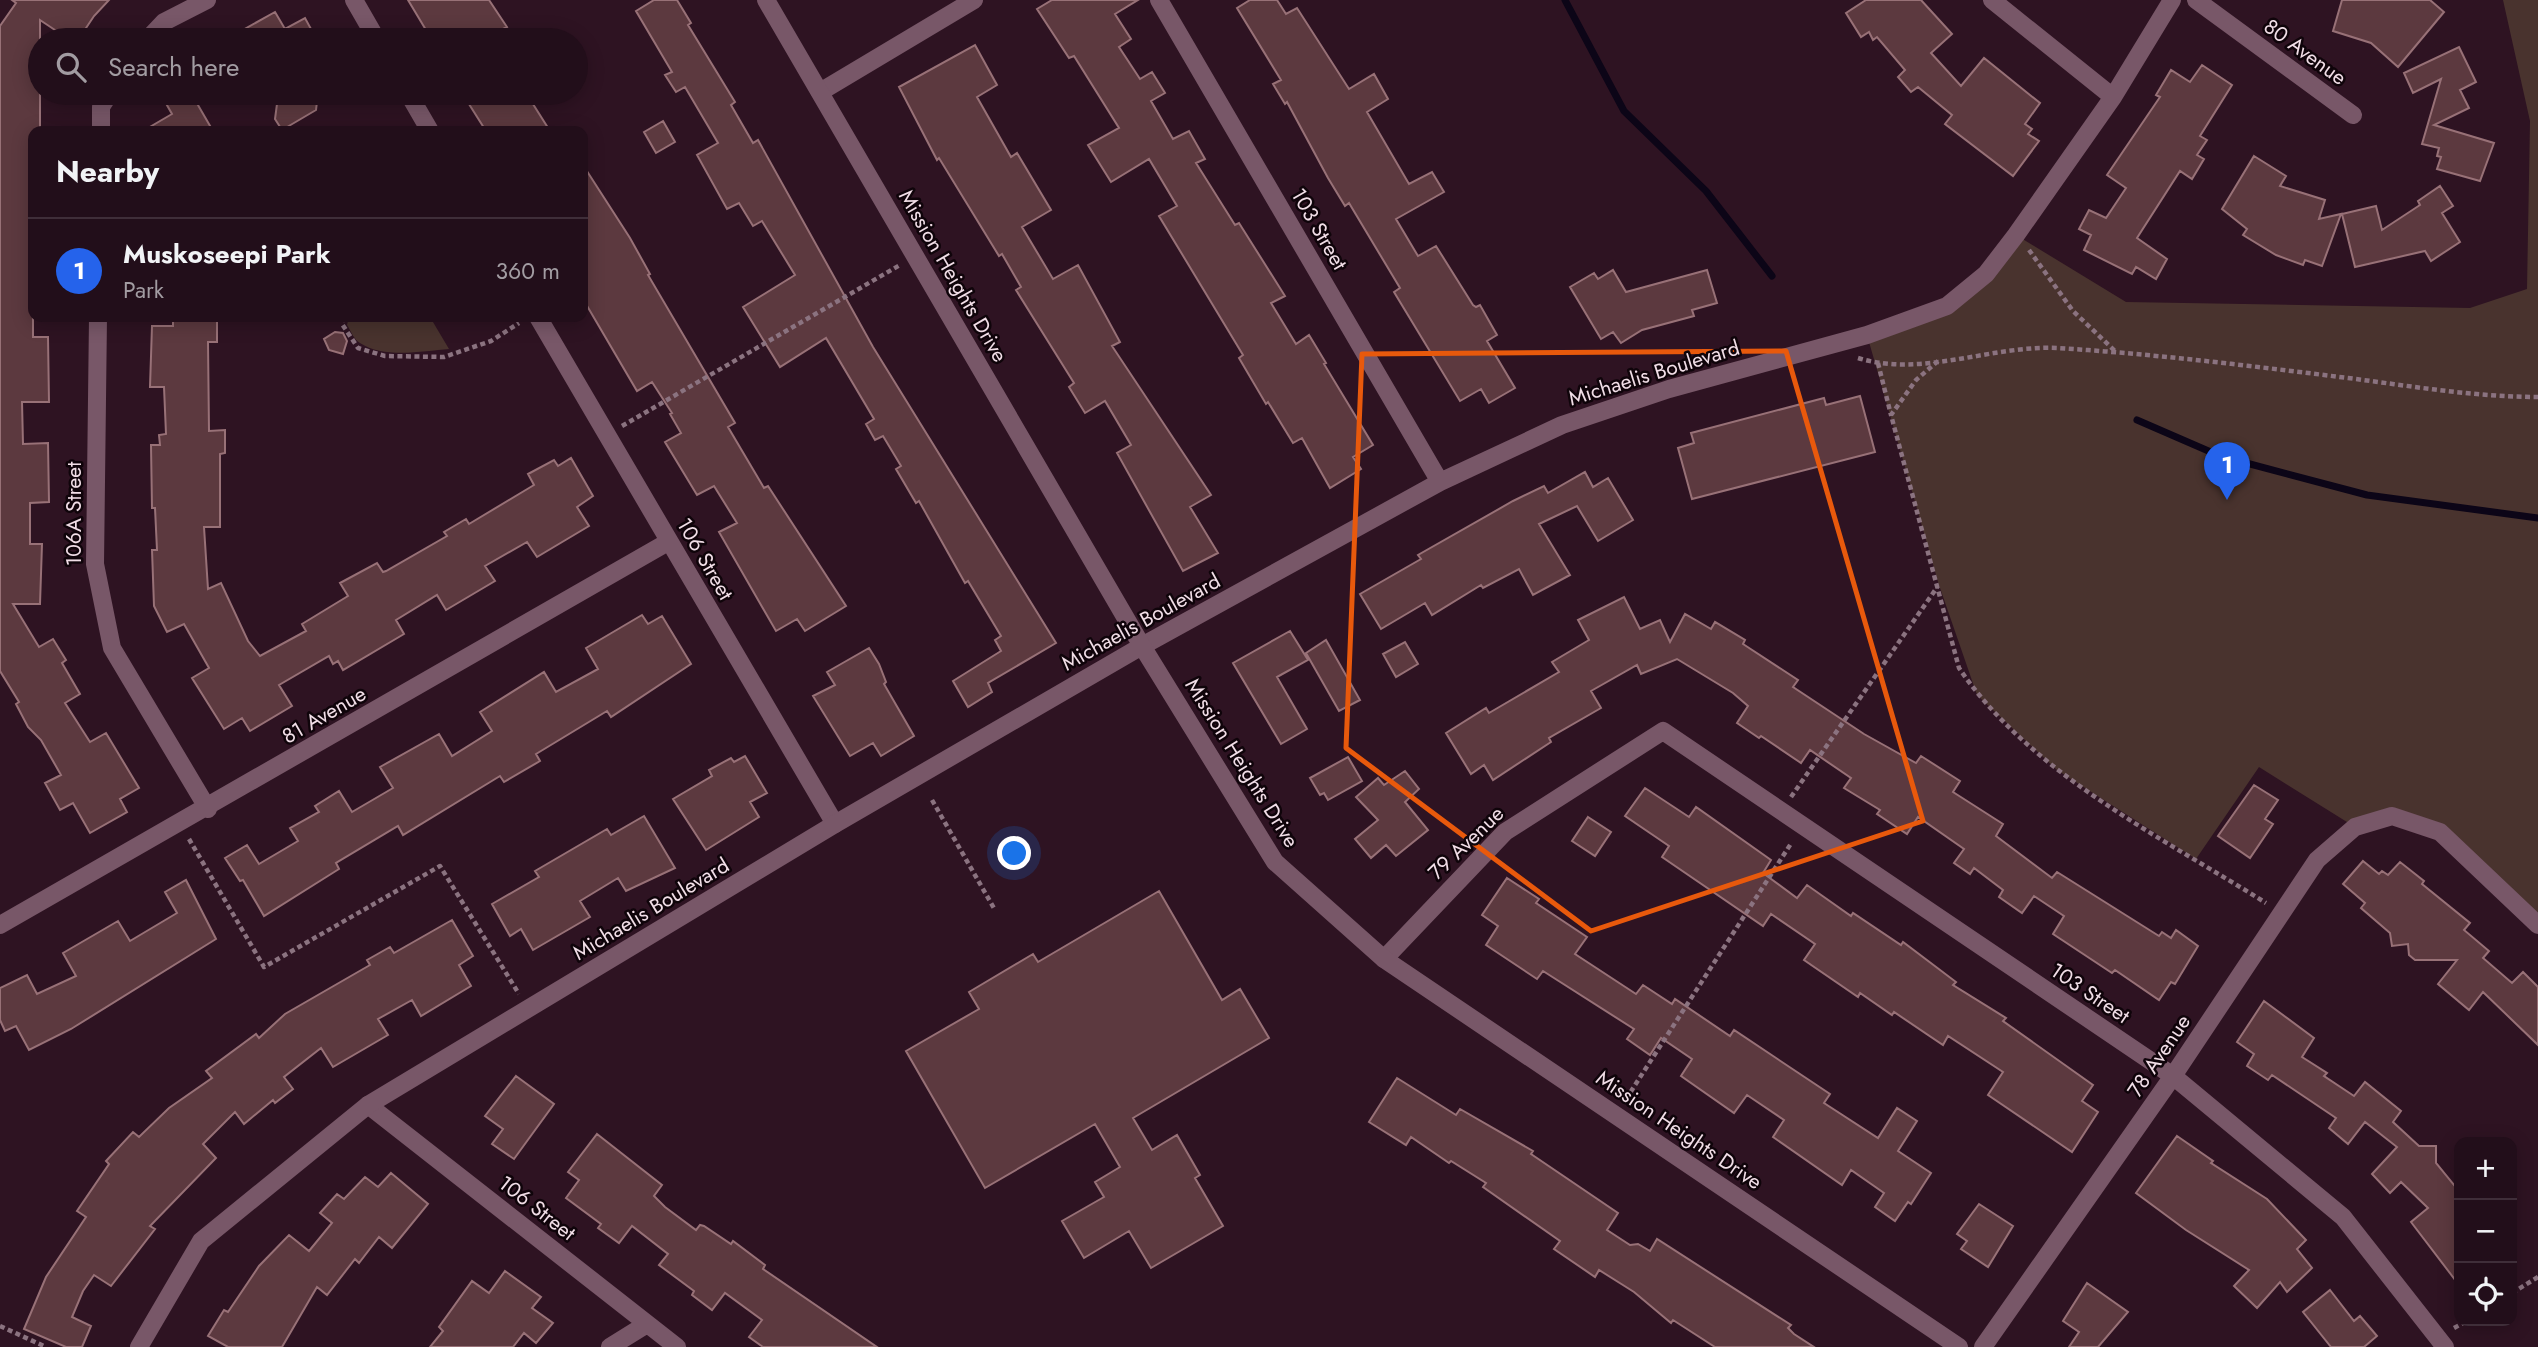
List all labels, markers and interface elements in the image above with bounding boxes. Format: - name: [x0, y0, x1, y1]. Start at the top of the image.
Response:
- street label: 80 Avenue: [2257, 12, 2353, 92]
- search box: [28, 28, 588, 105]
- icon: search: [52, 48, 90, 86]
- text: Search here: [108, 48, 240, 86]
- text: Nearby: [56, 150, 159, 193]
- street label: 103 Street: [1284, 183, 1354, 275]
- street label: Mission Heights Drive: [891, 184, 1015, 368]
- text: Muskoseepi Park: [123, 235, 331, 273]
- text: 1: [73, 254, 85, 288]
- text: 360 m: [496, 254, 560, 288]
- text: Park: [123, 273, 164, 307]
- street label: Michaelis Boulevard: [1565, 333, 1743, 413]
- pin: 1: [2204, 442, 2250, 500]
- street label: 106A Street: [59, 462, 89, 566]
- street label: 106 Street: [669, 512, 741, 606]
- street label: Michaelis Boulevard: [1056, 566, 1226, 678]
- street label: Mission Heights Drive: [1178, 673, 1306, 854]
- street label: 81 Avenue: [276, 679, 372, 751]
- street label: 79 Avenue: [1421, 799, 1511, 887]
- your location: [997, 836, 1031, 870]
- street label: Michaelis Boulevard: [567, 850, 735, 968]
- street label: 103 Street: [2044, 955, 2136, 1031]
- street label: 78 Avenue: [2120, 1008, 2198, 1103]
- street label: Mission Heights Drive: [1590, 1063, 1768, 1197]
- map controls: [2454, 1137, 2517, 1326]
- button: +: [2454, 1137, 2517, 1200]
- street label: 106 Street: [492, 1168, 582, 1248]
- button: −: [2454, 1200, 2517, 1263]
- button: locate: [2454, 1263, 2517, 1326]

